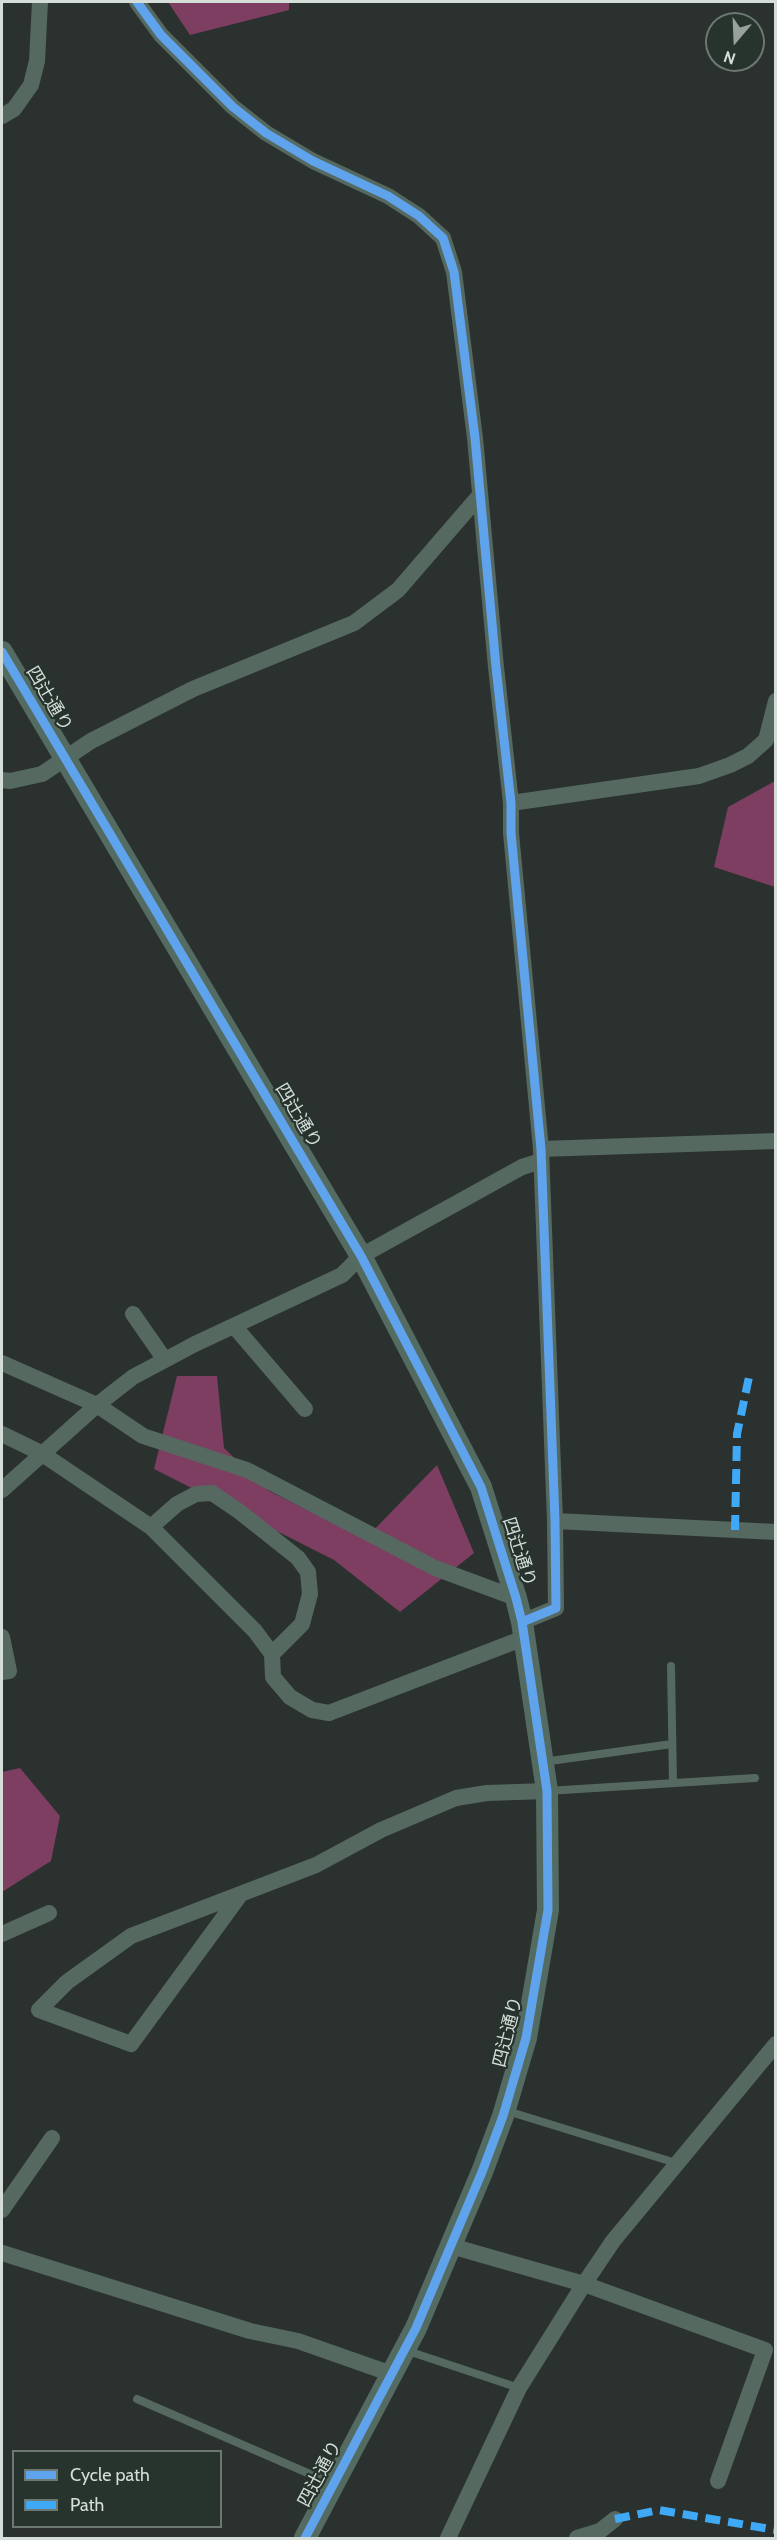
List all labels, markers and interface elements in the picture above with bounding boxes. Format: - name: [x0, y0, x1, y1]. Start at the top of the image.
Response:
- north arrow: [705, 12, 765, 72]
- text: N: [721, 47, 738, 68]
- street label: 四辻通り: [21, 663, 77, 735]
- street label: 四辻通り: [270, 1080, 326, 1152]
- street label: 四辻通り: [498, 1514, 540, 1590]
- street label: 四辻通り: [489, 1994, 527, 2070]
- street label: 四辻通り: [294, 2437, 346, 2511]
- legend: [12, 2450, 222, 2528]
- text: Cycle path: [70, 2464, 150, 2486]
- text: Path: [70, 2494, 104, 2516]

